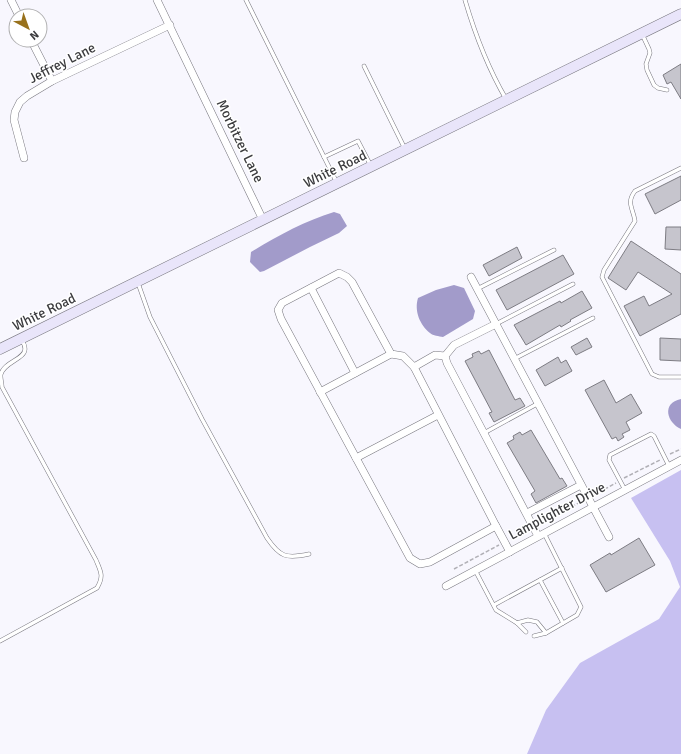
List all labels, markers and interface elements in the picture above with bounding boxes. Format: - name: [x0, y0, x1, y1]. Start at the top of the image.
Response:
- north arrow: [8, 8, 48, 48]
- text: N: [27, 28, 41, 43]
- street label: Jeffrey Lane: [26, 39, 98, 87]
- street label: Morbitzer Lane: [213, 97, 267, 185]
- street label: White Road: [301, 146, 369, 192]
- street label: White Road: [10, 289, 78, 335]
- street label: Lamplighter Drive: [506, 478, 608, 544]

